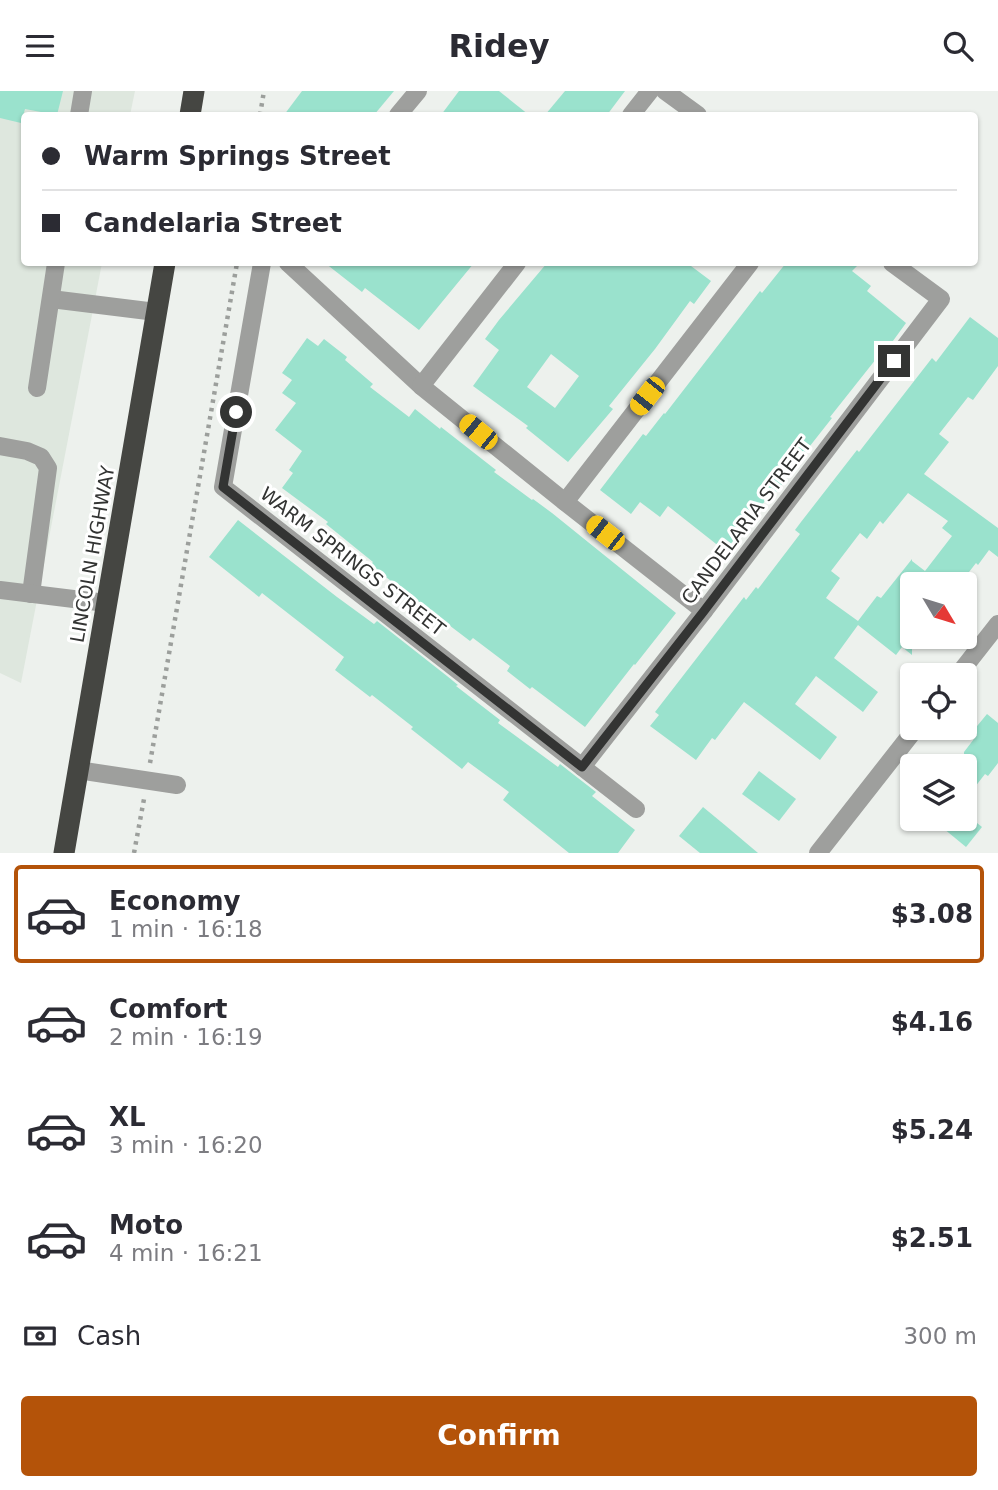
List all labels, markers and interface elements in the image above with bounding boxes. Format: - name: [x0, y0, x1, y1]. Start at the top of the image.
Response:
- icon: menu: [21, 27, 59, 65]
- text: Ridey: [448, 27, 550, 65]
- icon: search: [939, 27, 977, 65]
- text: Warm Springs Street: [84, 141, 391, 171]
- text: Candelaria Street: [84, 208, 342, 238]
- route end: [878, 345, 910, 377]
- car: [626, 373, 669, 419]
- route start: [220, 396, 252, 428]
- car: [456, 411, 501, 453]
- street label: CANDELARIA STREET: [677, 434, 816, 608]
- street label: LINCOLN HIGHWAY: [66, 463, 118, 644]
- street label: WARM SPRINGS STREET: [256, 482, 450, 640]
- car: [582, 512, 629, 554]
- north arrow: [900, 572, 976, 649]
- map controls: [900, 572, 977, 831]
- button: locate: [900, 663, 977, 740]
- button: layers: [900, 754, 977, 831]
- icon: car: [25, 883, 88, 946]
- text: Economy: [109, 886, 240, 916]
- text: $3.08: [891, 899, 973, 929]
- text: 1 min · 16:18: [109, 916, 263, 942]
- icon: car: [25, 991, 88, 1054]
- text: Comfort: [109, 994, 227, 1024]
- text: $4.16: [891, 1007, 973, 1037]
- text: 2 min · 16:19: [109, 1024, 263, 1050]
- icon: car: [25, 1099, 88, 1162]
- text: XL: [109, 1102, 146, 1132]
- text: $5.24: [891, 1115, 973, 1145]
- text: 3 min · 16:20: [109, 1132, 263, 1158]
- icon: car: [25, 1207, 88, 1270]
- text: Moto: [109, 1210, 183, 1240]
- text: $2.51: [891, 1223, 973, 1253]
- text: 4 min · 16:21: [109, 1240, 263, 1266]
- icon: cash: [21, 1317, 59, 1355]
- text: Cash: [77, 1321, 141, 1351]
- text: 300 m: [903, 1323, 977, 1349]
- button: Confirm: [21, 1396, 977, 1476]

